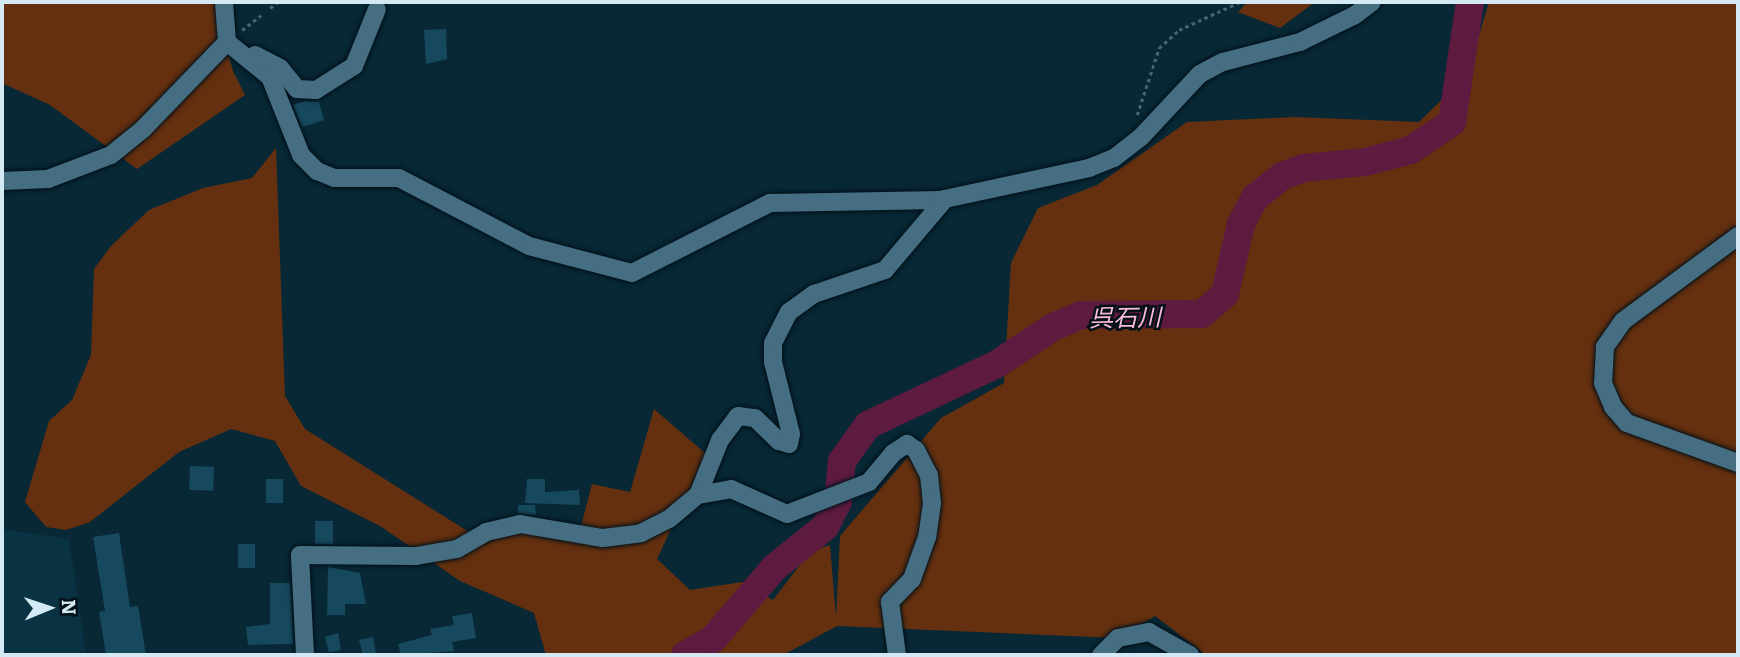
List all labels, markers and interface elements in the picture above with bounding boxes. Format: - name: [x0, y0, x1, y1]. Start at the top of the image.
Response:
- water label: 呉石川: [1089, 301, 1161, 331]
- north arrow: [14, 573, 84, 643]
- text: N: [56, 599, 84, 616]

